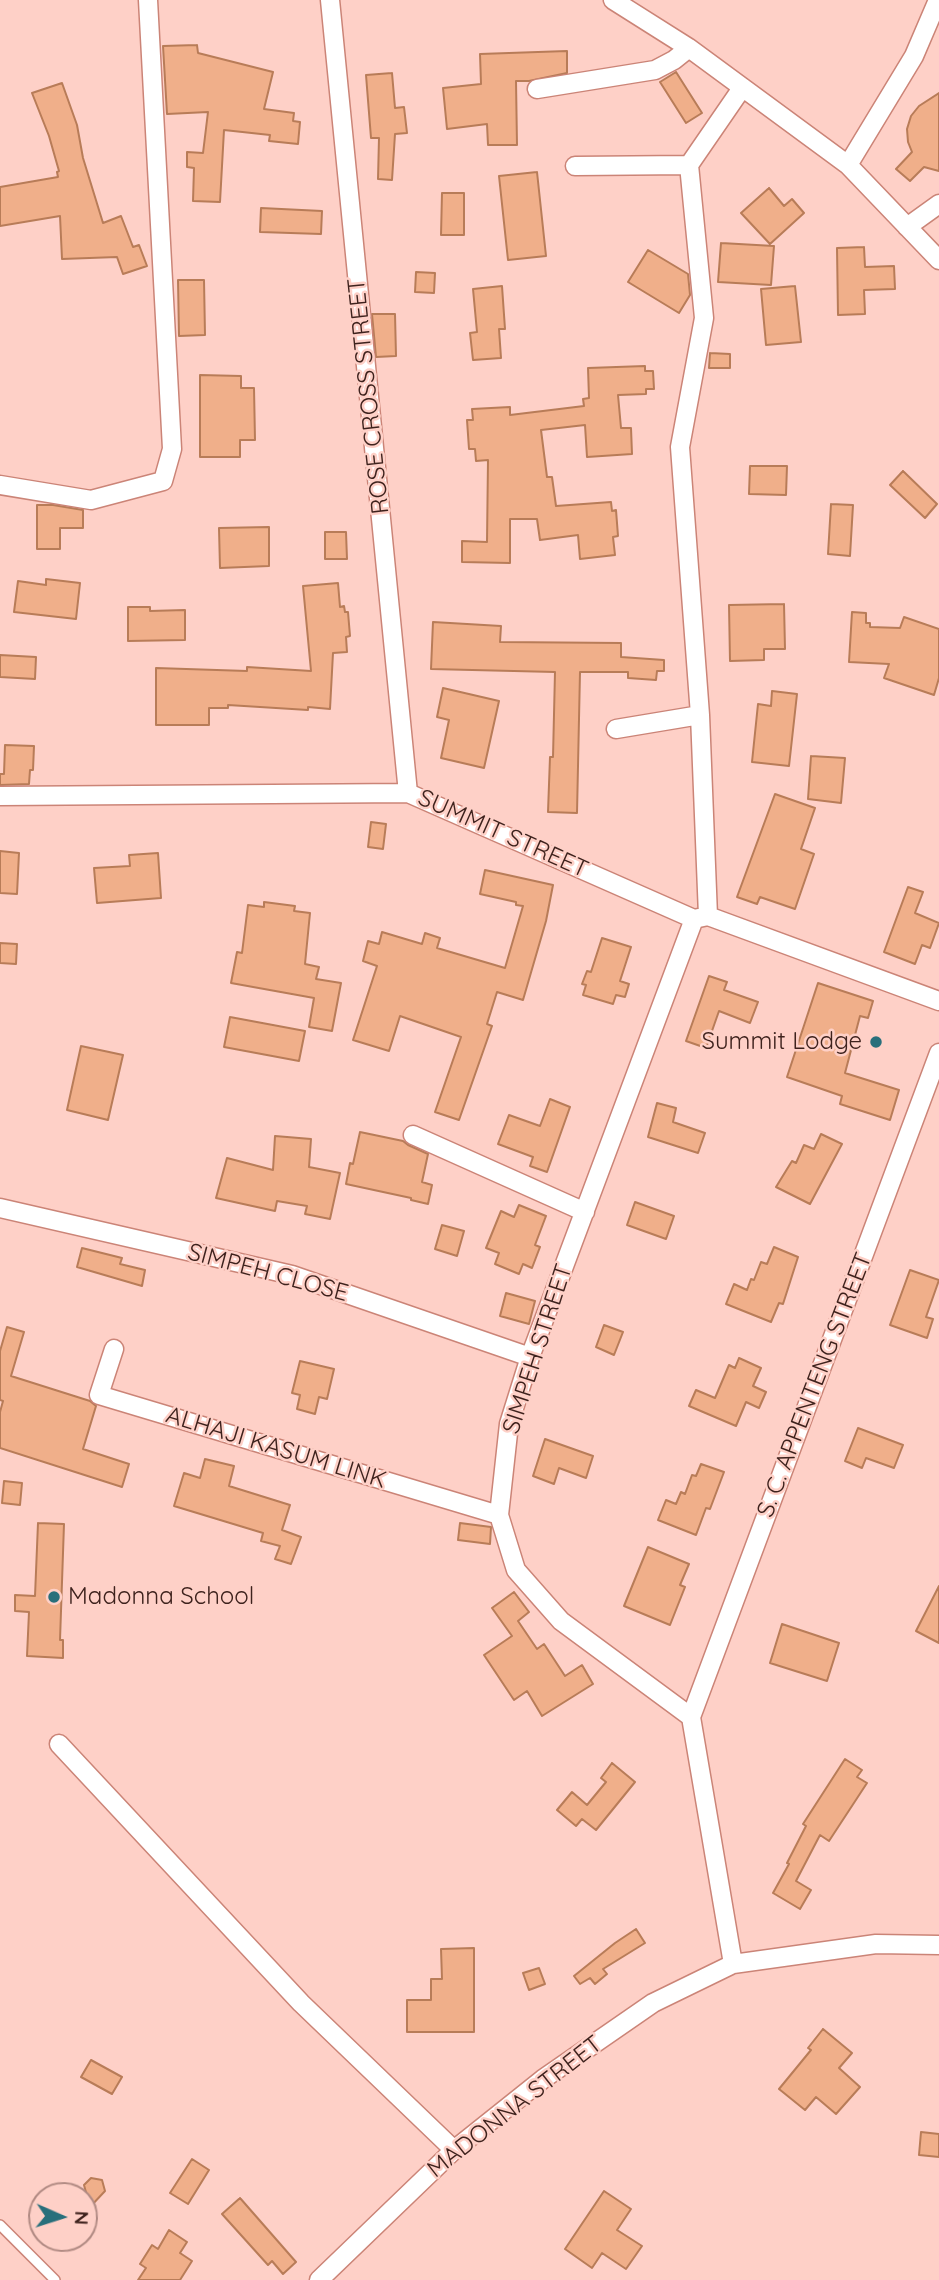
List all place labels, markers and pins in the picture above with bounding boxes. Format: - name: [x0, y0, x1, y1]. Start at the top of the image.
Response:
- place label: Summit Lodge: [701, 1028, 862, 1056]
- marker: Summit Lodge: [868, 1034, 884, 1050]
- place label: Madonna School: [68, 1583, 254, 1611]
- marker: Madonna School: [46, 1589, 62, 1605]

